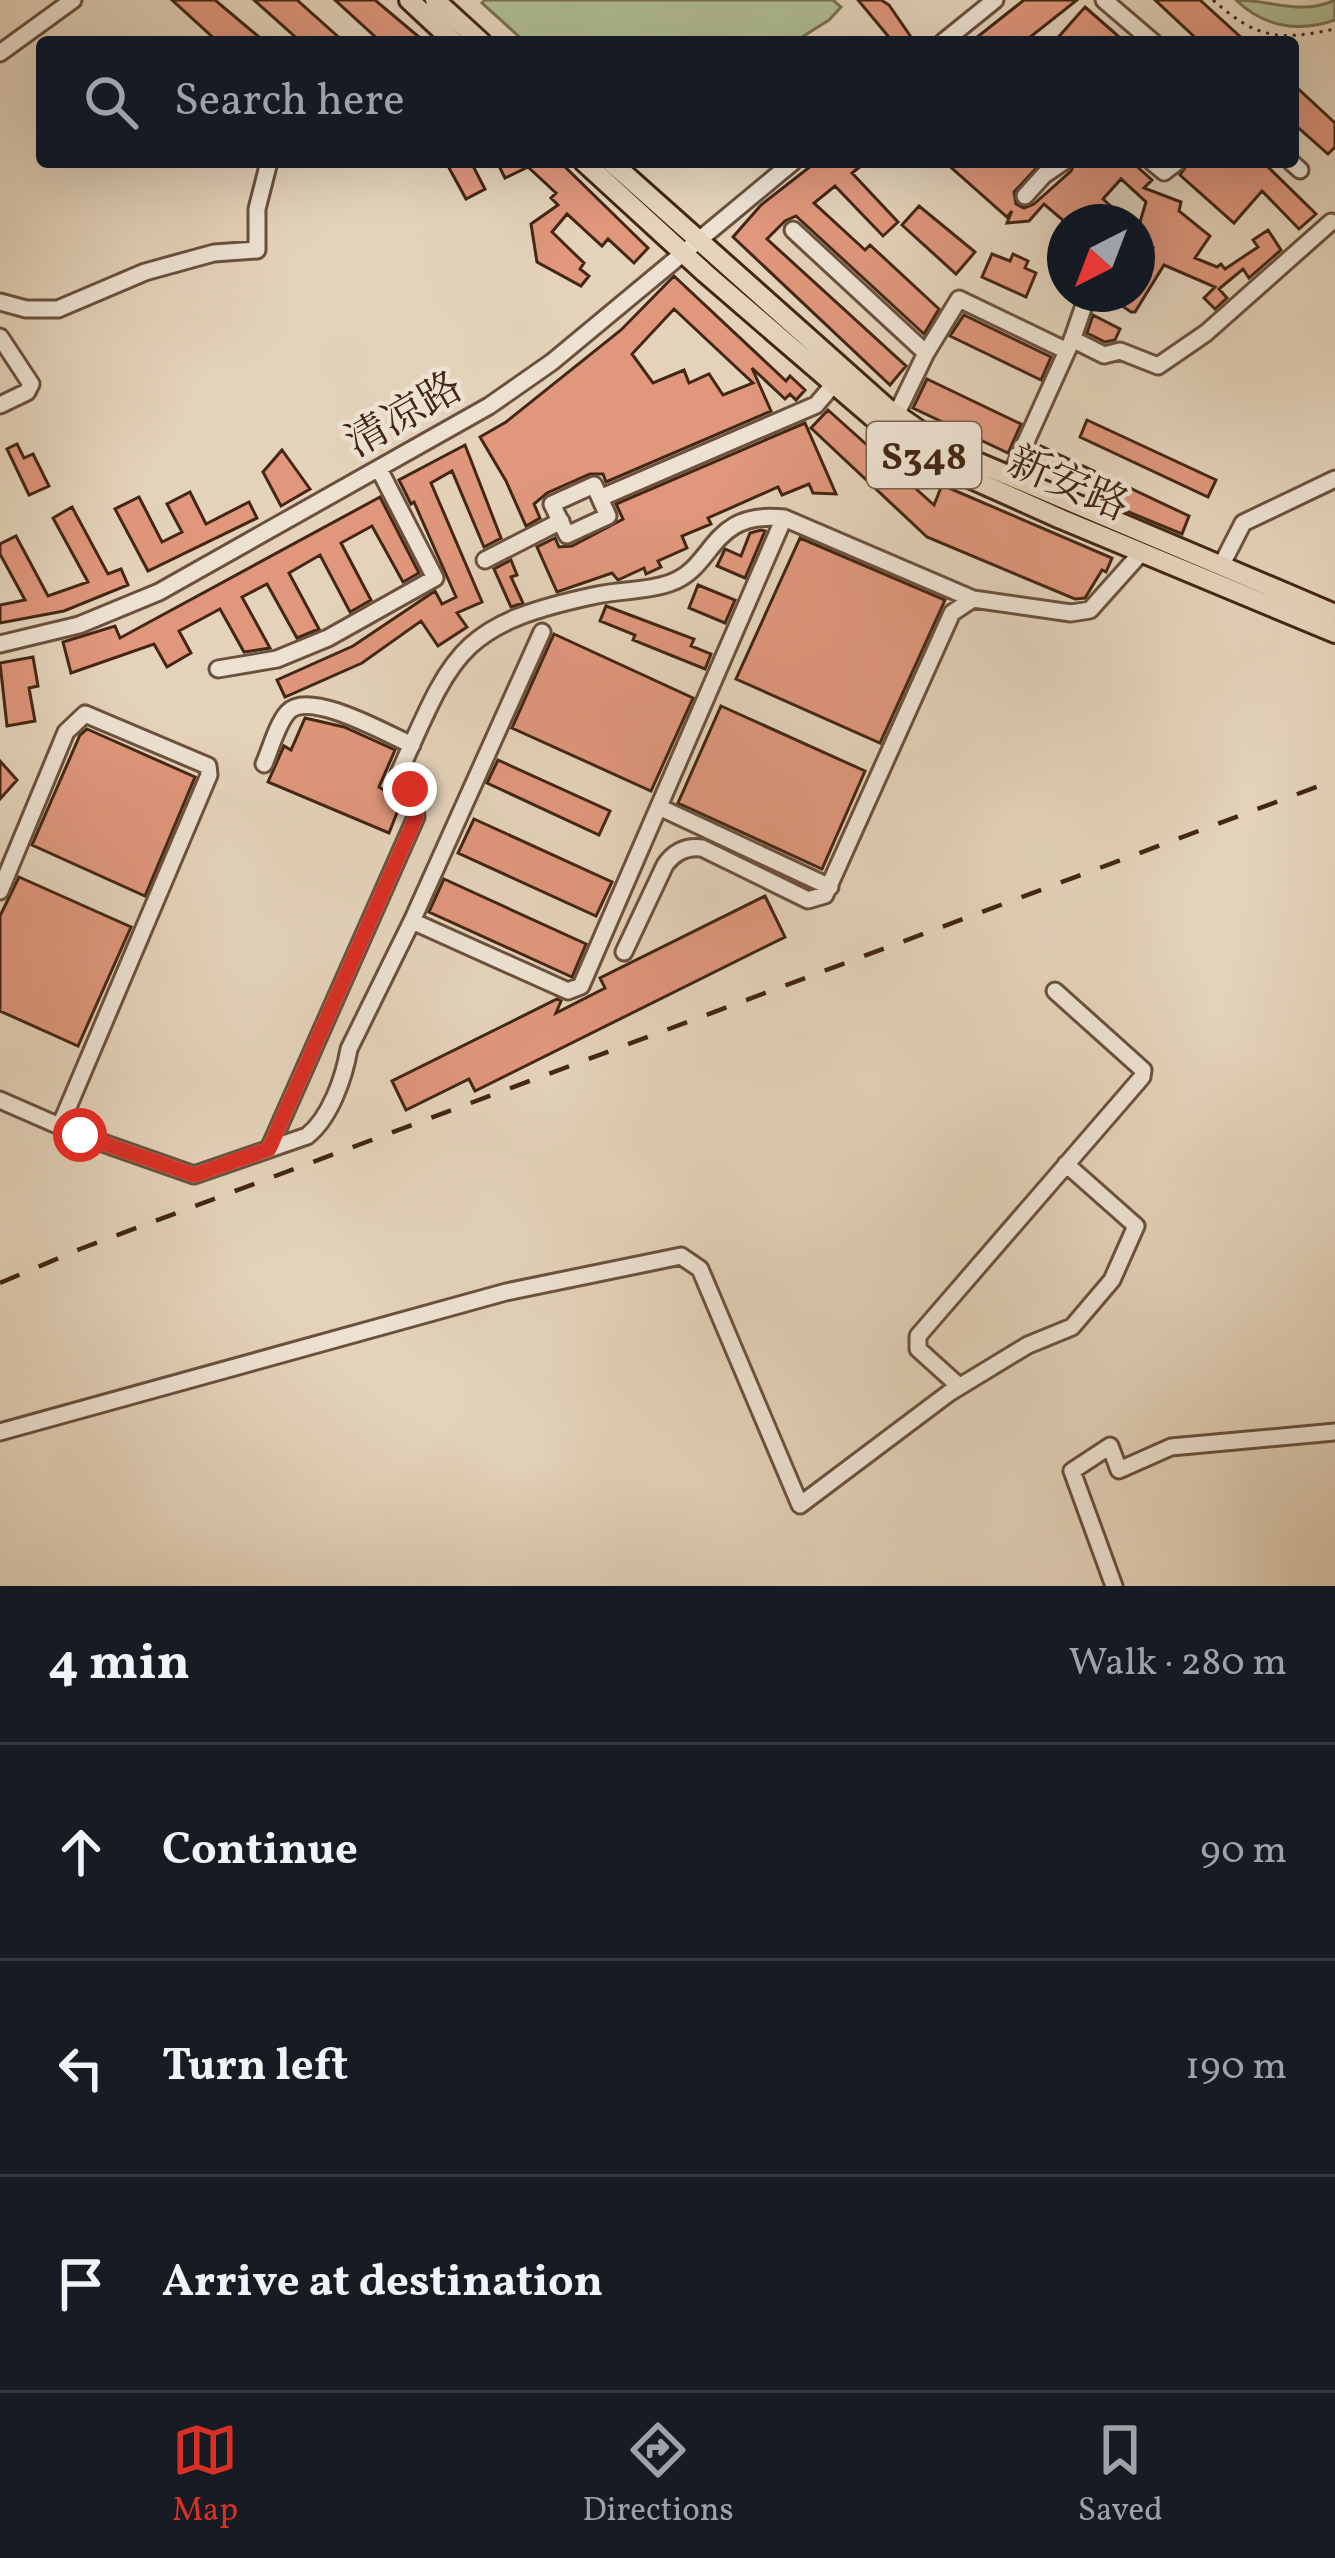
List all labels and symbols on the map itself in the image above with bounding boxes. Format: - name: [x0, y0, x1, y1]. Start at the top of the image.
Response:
- north arrow: [1047, 204, 1155, 312]
- street label: 清凉路: [336, 360, 475, 474]
- road number: S348: [867, 422, 981, 488]
- street label: 新安路: [998, 434, 1137, 538]
- route end: [383, 762, 437, 816]
- route start: [53, 1108, 107, 1162]

